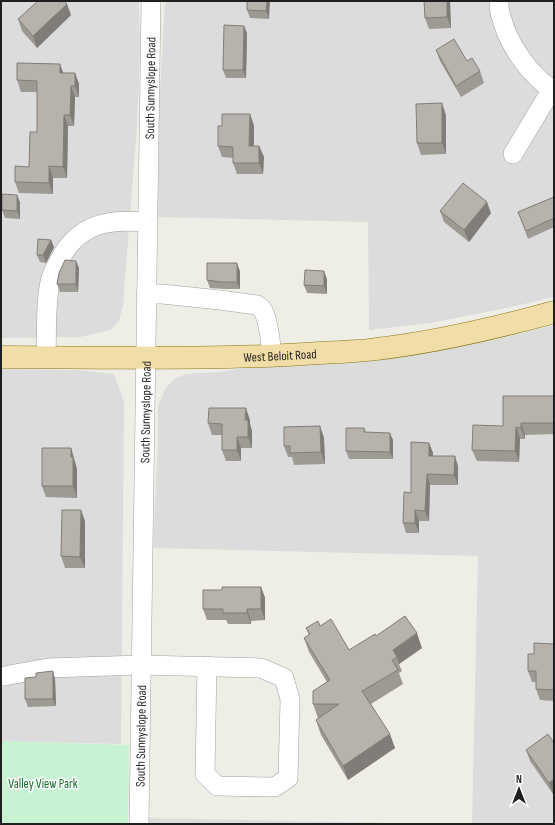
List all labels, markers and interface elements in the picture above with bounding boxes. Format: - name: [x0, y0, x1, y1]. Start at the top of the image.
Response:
- street label: South Sunnyslope Road: [142, 37, 159, 139]
- street label: West Beloit Road: [243, 346, 317, 366]
- street label: South Sunnyslope Road: [137, 361, 155, 463]
- street label: South Sunnyslope Road: [133, 685, 150, 787]
- north arrow: [499, 769, 539, 809]
- text: N: [516, 773, 522, 786]
- park label: Valley View Park: [8, 776, 78, 792]

